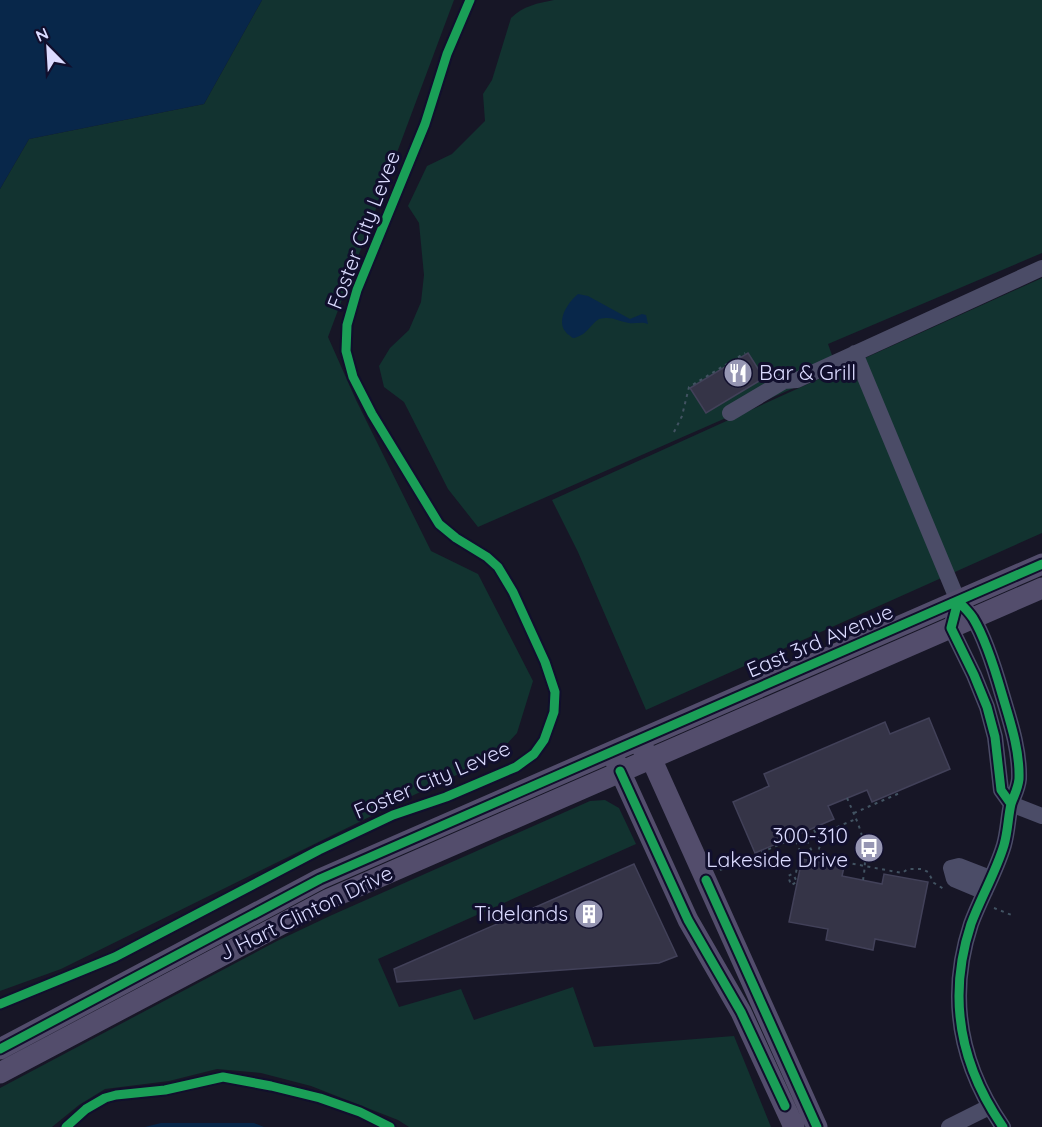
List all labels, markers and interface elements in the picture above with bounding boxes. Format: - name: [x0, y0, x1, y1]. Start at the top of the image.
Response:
- north arrow: [18, 18, 78, 78]
- text: N: [32, 23, 51, 46]
- street label: Foster City Levee: [321, 147, 405, 312]
- restaurant icon: Bar & Grill: [722, 357, 754, 389]
- place label: Bar & Grill: [759, 359, 856, 385]
- street label: East 3rd Avenue: [743, 598, 897, 683]
- street label: Foster City Levee: [349, 734, 514, 824]
- place label: 300-310 Lakeside Drive: [706, 822, 848, 872]
- bus stop icon: 300-310 Lakeside Drive: [853, 832, 885, 864]
- street label: J Hart Clinton Drive: [215, 859, 397, 965]
- building icon: Tidelands: [573, 898, 605, 930]
- place label: Tidelands: [474, 900, 568, 926]

